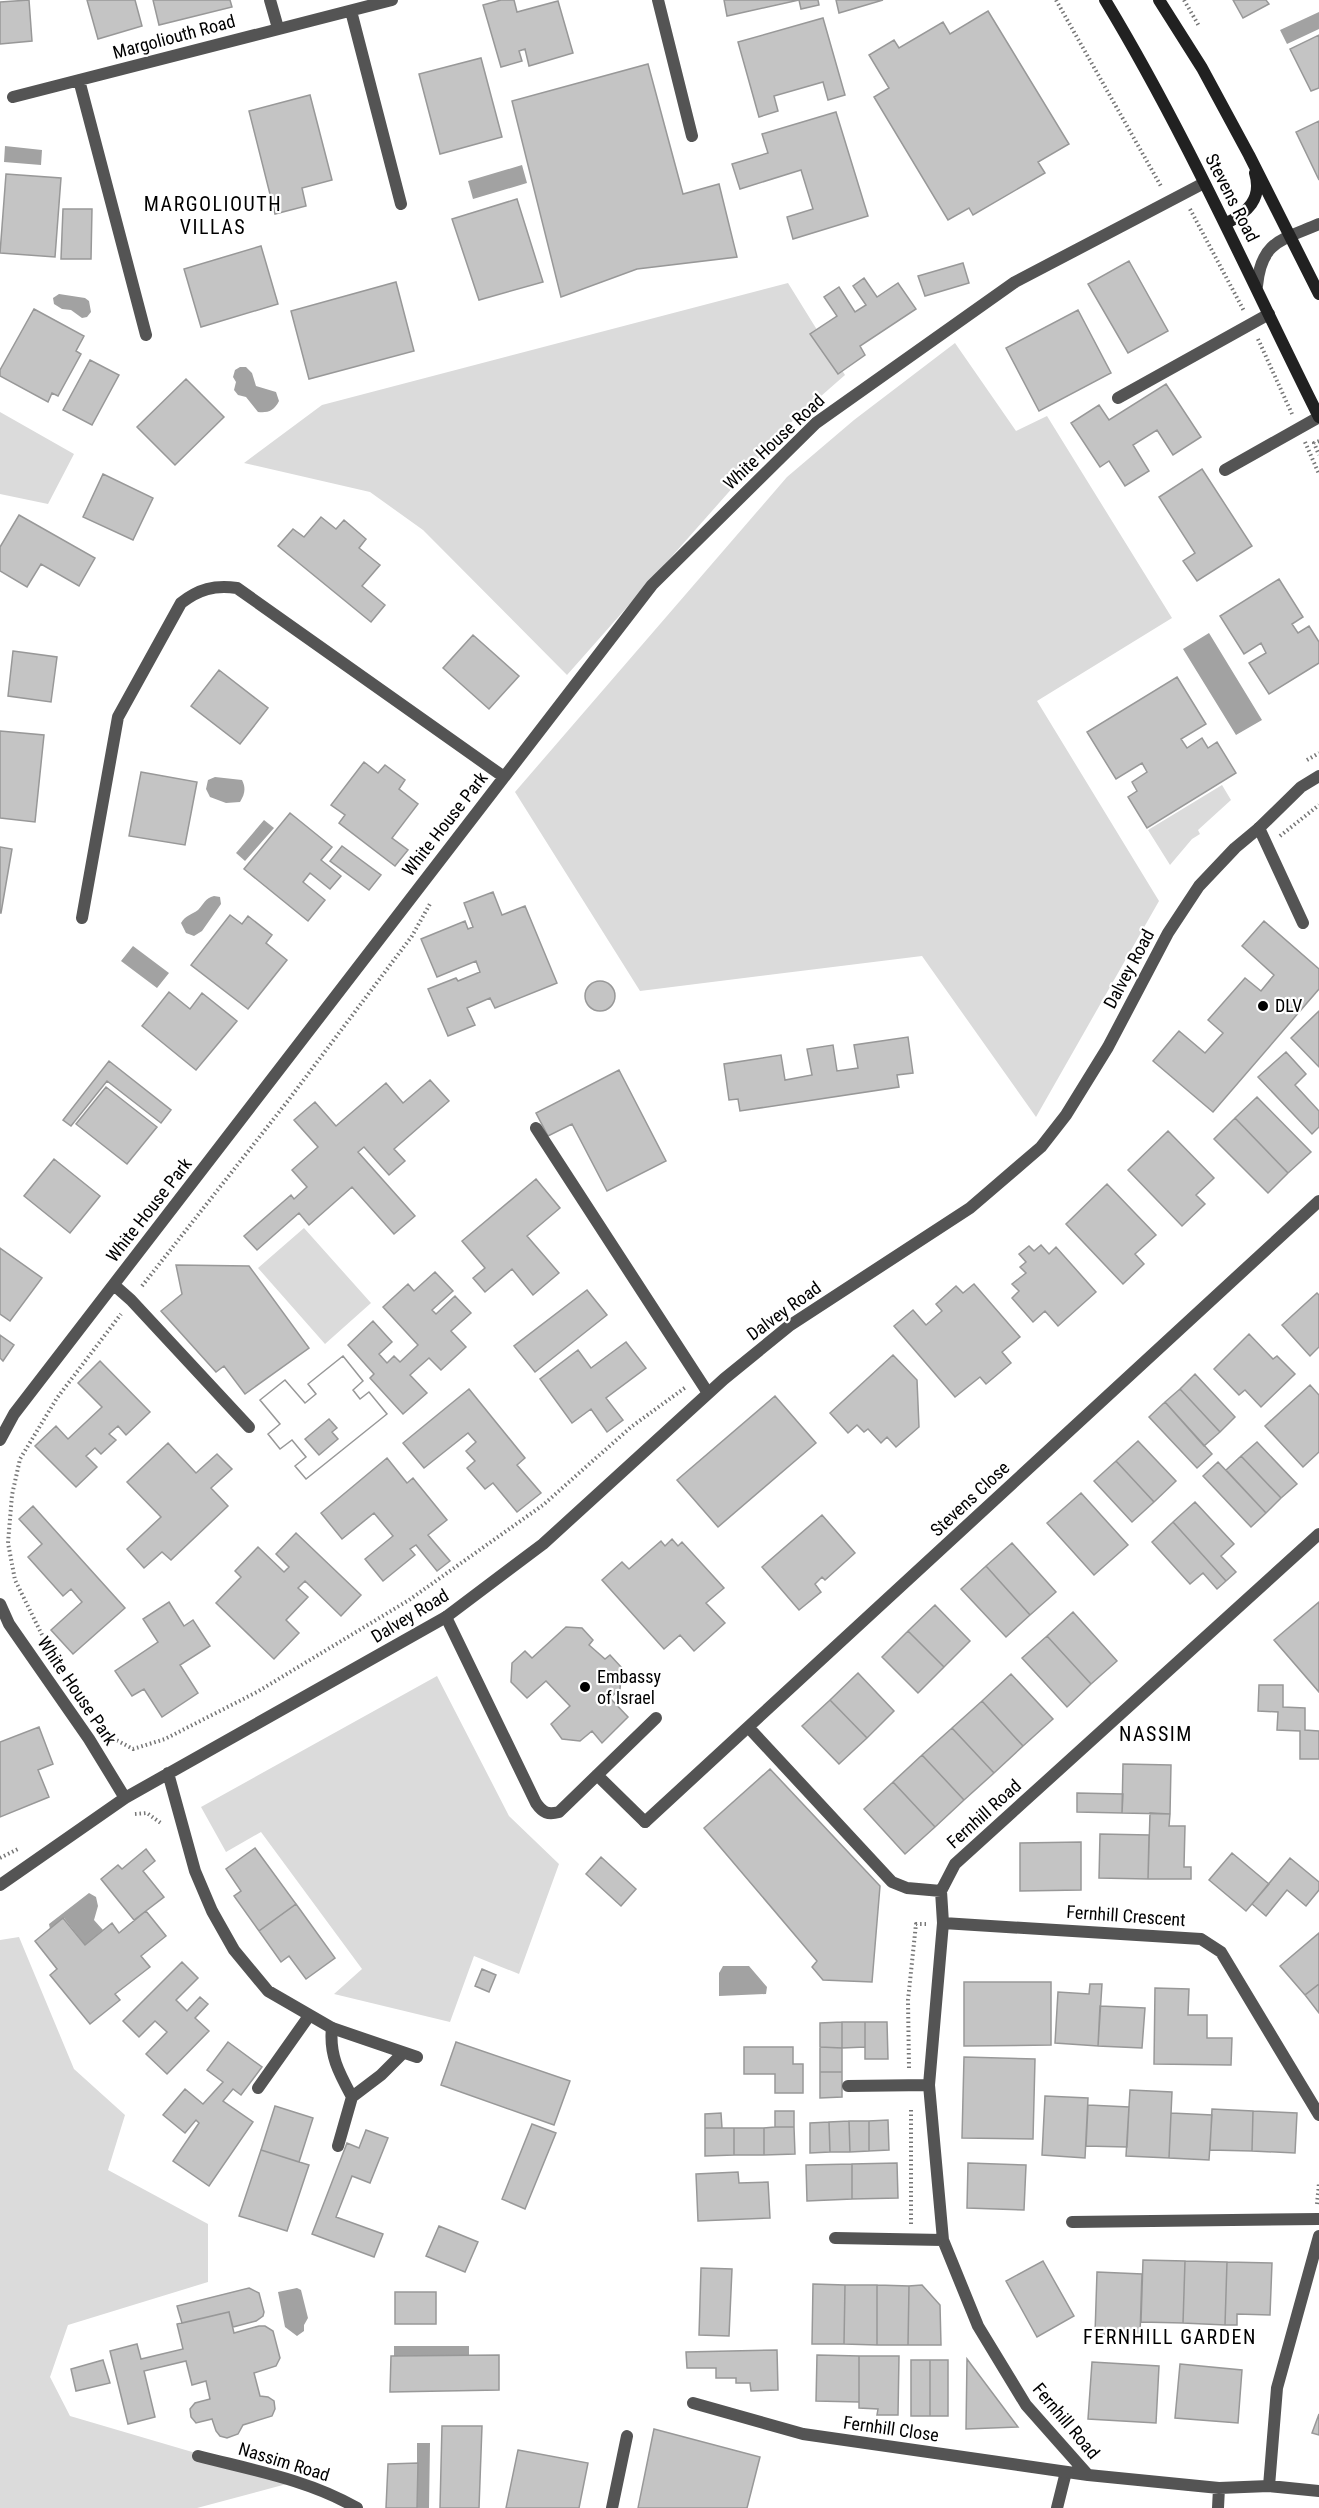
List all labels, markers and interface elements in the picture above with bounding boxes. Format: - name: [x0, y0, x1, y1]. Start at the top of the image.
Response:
- street label: Margoliouth Road: [110, 10, 237, 63]
- street label: Stevens Road: [1201, 150, 1264, 245]
- district label: MARGOLIOUTH VILLAS: [144, 192, 282, 239]
- street label: White House Road: [719, 390, 828, 494]
- street label: White House Park: [397, 768, 492, 880]
- street label: Dalvey Road: [1099, 926, 1158, 1012]
- place label: DLV: [1275, 995, 1302, 1016]
- marker: DLV: [1256, 999, 1270, 1013]
- street label: White House Park: [101, 1154, 196, 1266]
- street label: Dalvey Road: [742, 1277, 825, 1345]
- street label: Stevens Close: [926, 1457, 1013, 1540]
- street label: Dalvey Road: [367, 1584, 452, 1647]
- street label: White House Park: [33, 1633, 121, 1749]
- place label: Embassy of Israel: [597, 1666, 661, 1708]
- marker: Embassy of Israel: [578, 1680, 592, 1694]
- district label: NASSIM: [1119, 1722, 1193, 1746]
- street label: Fernhill Road: [942, 1775, 1025, 1852]
- street label: Fernhill Crescent: [1066, 1901, 1186, 1930]
- district label: FERNHILL GARDEN: [1083, 2325, 1257, 2349]
- street label: Fernhill Road: [1029, 2379, 1104, 2463]
- street label: Fernhill Close: [842, 2411, 940, 2446]
- street label: Nassim Road: [236, 2438, 332, 2485]

